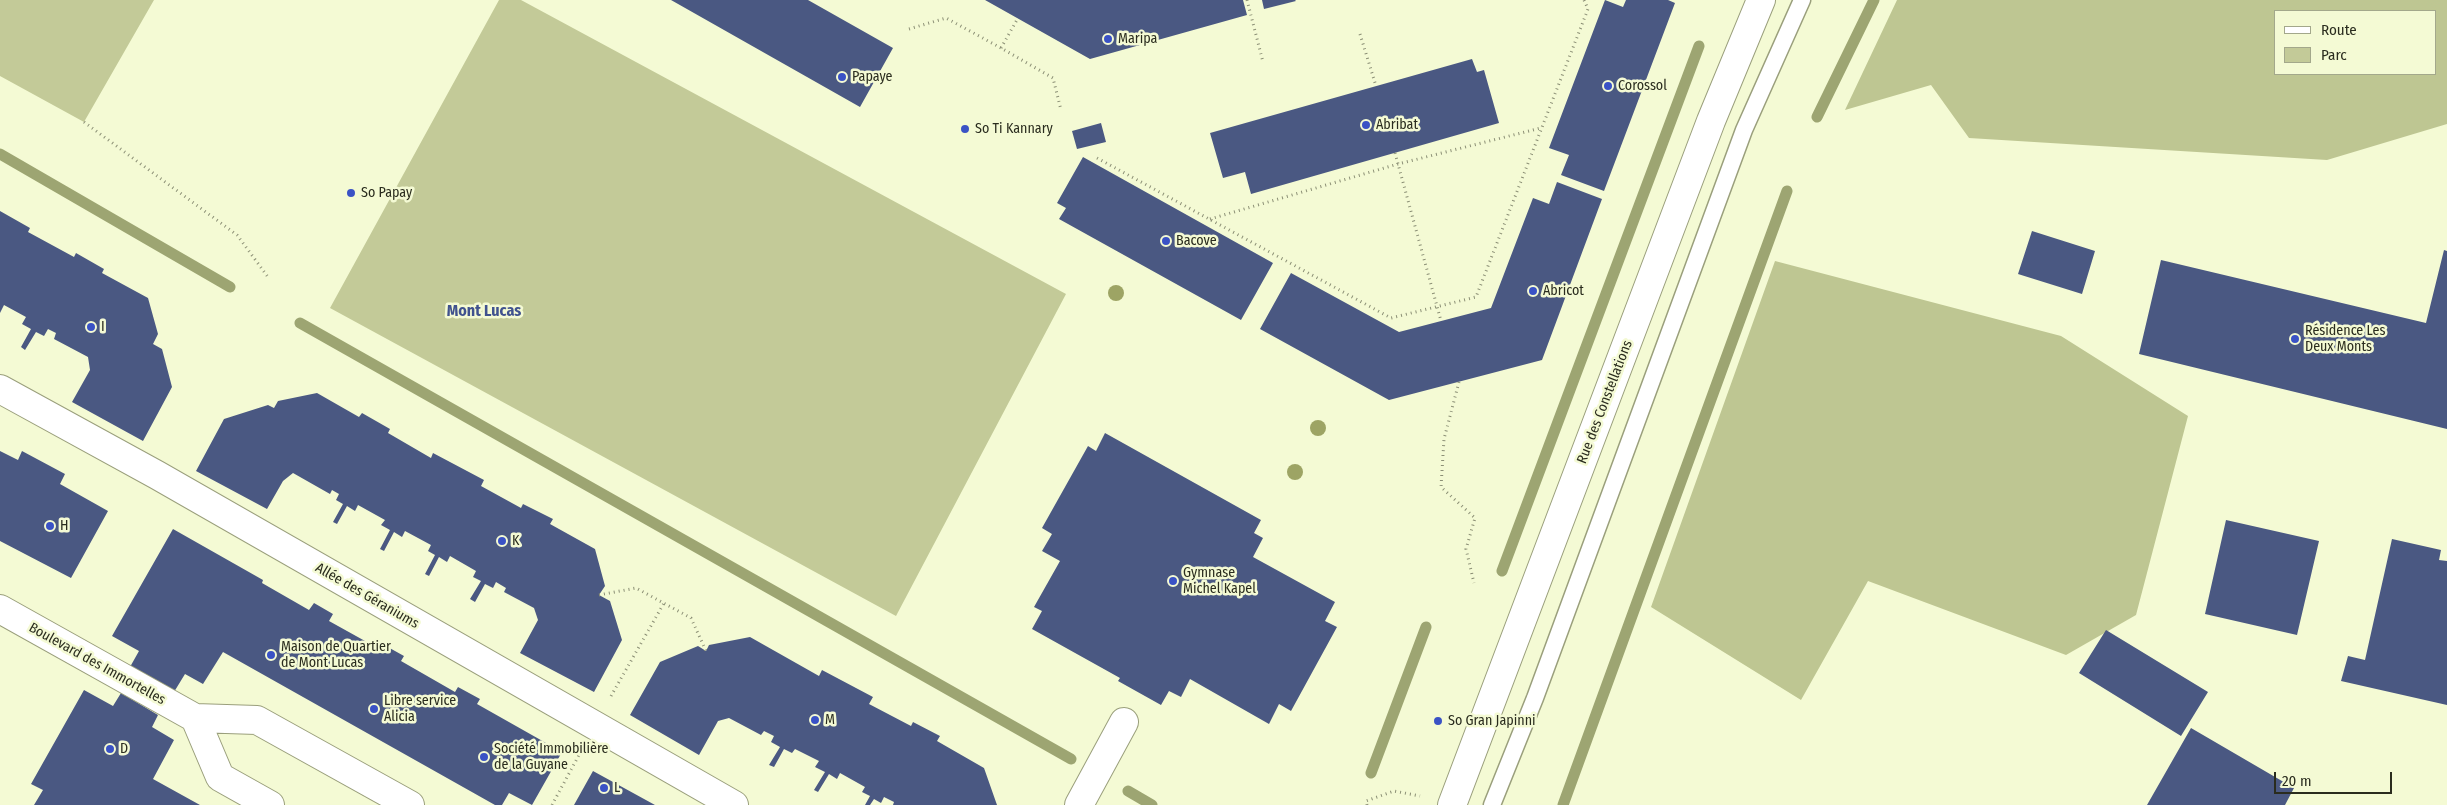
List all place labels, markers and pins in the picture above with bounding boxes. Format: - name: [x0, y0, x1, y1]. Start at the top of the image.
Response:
- place label: Maripa: [1118, 31, 1157, 47]
- marker: Maripa: [1102, 33, 1114, 45]
- place label: Papaye: [852, 69, 893, 85]
- marker: Papaye: [836, 71, 848, 83]
- place label: Corossol: [1618, 78, 1667, 94]
- marker: Corossol: [1602, 80, 1614, 92]
- place label: Abribat: [1376, 117, 1418, 133]
- marker: Abribat: [1360, 119, 1372, 131]
- place label: So Ti Kannary: [975, 121, 1053, 137]
- marker: So Ti Kannary: [959, 123, 971, 135]
- place label: So Papay: [361, 185, 412, 201]
- marker: So Papay: [345, 187, 357, 199]
- place label: Bacove: [1176, 233, 1217, 249]
- marker: Bacove: [1160, 235, 1172, 247]
- place label: Abricot: [1543, 283, 1584, 299]
- marker: Abricot: [1527, 285, 1539, 297]
- place label: I: [101, 319, 105, 335]
- marker: I: [85, 321, 97, 333]
- place label: Résidence Les Deux Monts: [2305, 323, 2385, 356]
- marker: Résidence Les Deux Monts: [2289, 333, 2301, 345]
- place label: H: [60, 518, 68, 534]
- marker: H: [44, 520, 56, 532]
- place label: K: [512, 533, 519, 549]
- marker: K: [496, 535, 508, 547]
- place label: Gymnase Michel Kapel: [1183, 565, 1256, 598]
- marker: Gymnase Michel Kapel: [1167, 575, 1179, 587]
- place label: Maison de Quartier de Mont Lucas: [281, 639, 391, 672]
- marker: Maison de Quartier de Mont Lucas: [265, 649, 277, 661]
- place label: Libre service Alicia: [384, 693, 456, 726]
- marker: Libre service Alicia: [368, 703, 380, 715]
- place label: M: [825, 712, 835, 728]
- place label: So Gran Japinni: [1448, 713, 1536, 729]
- marker: M: [809, 714, 821, 726]
- marker: So Gran Japinni: [1432, 715, 1444, 727]
- place label: D: [120, 741, 128, 757]
- place label: Société Immobilière de la Guyane: [494, 741, 608, 774]
- marker: D: [104, 743, 116, 755]
- marker: Société Immobilière de la Guyane: [478, 751, 490, 763]
- place label: L: [614, 780, 620, 796]
- marker: L: [598, 782, 610, 794]

